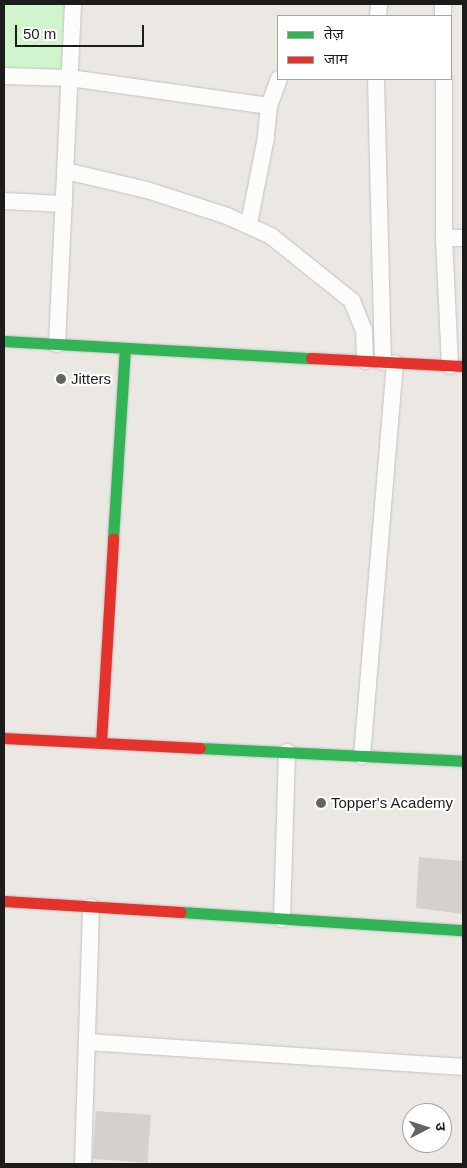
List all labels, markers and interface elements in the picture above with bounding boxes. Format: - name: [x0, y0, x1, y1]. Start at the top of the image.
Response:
- scale bar: [18, 15, 146, 47]
- legend: [277, 15, 452, 80]
- text: 50 m: [23, 25, 56, 42]
- text: तेज़: [324, 25, 344, 42]
- text: जाम: [324, 50, 348, 67]
- place label: Jitters: [71, 370, 111, 388]
- marker: Jitters: [55, 373, 67, 385]
- place label: Topper's Academy: [331, 794, 454, 812]
- marker: Topper's Academy: [315, 797, 327, 809]
- north arrow: [402, 1103, 452, 1153]
- text: उ: [433, 1122, 449, 1132]

